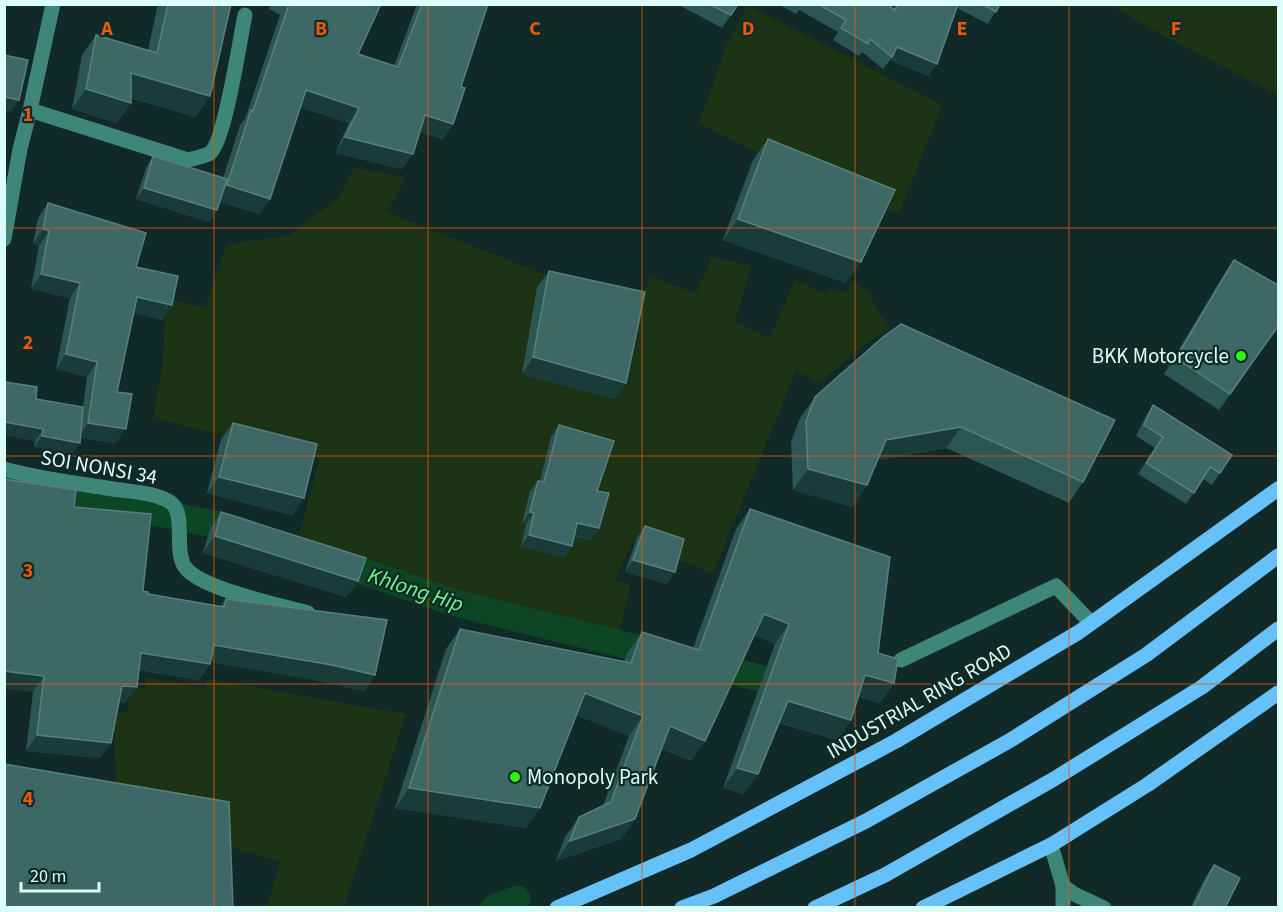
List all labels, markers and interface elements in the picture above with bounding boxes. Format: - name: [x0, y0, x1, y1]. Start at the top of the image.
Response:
- text: A: [100, 15, 113, 43]
- text: B: [315, 15, 327, 43]
- text: C: [529, 15, 541, 43]
- text: D: [742, 15, 754, 43]
- text: E: [957, 15, 967, 43]
- text: F: [1171, 15, 1181, 43]
- text: 1: [23, 101, 33, 129]
- text: 2: [23, 329, 33, 357]
- place label: BKK Motorcycle: [1092, 341, 1229, 371]
- marker: BKK Motorcycle: [1234, 349, 1248, 363]
- street label: SOI NONSI 34: [38, 442, 160, 492]
- text: 3: [23, 557, 33, 585]
- water label: Khlong Hip: [364, 559, 468, 620]
- street label: INDUSTRIAL RING ROAD: [821, 636, 1017, 766]
- place label: Monopoly Park: [527, 762, 659, 792]
- marker: Monopoly Park: [508, 770, 522, 784]
- text: 4: [23, 785, 34, 813]
- scale bar: [21, 855, 99, 893]
- text: 20 m: [30, 864, 66, 889]

